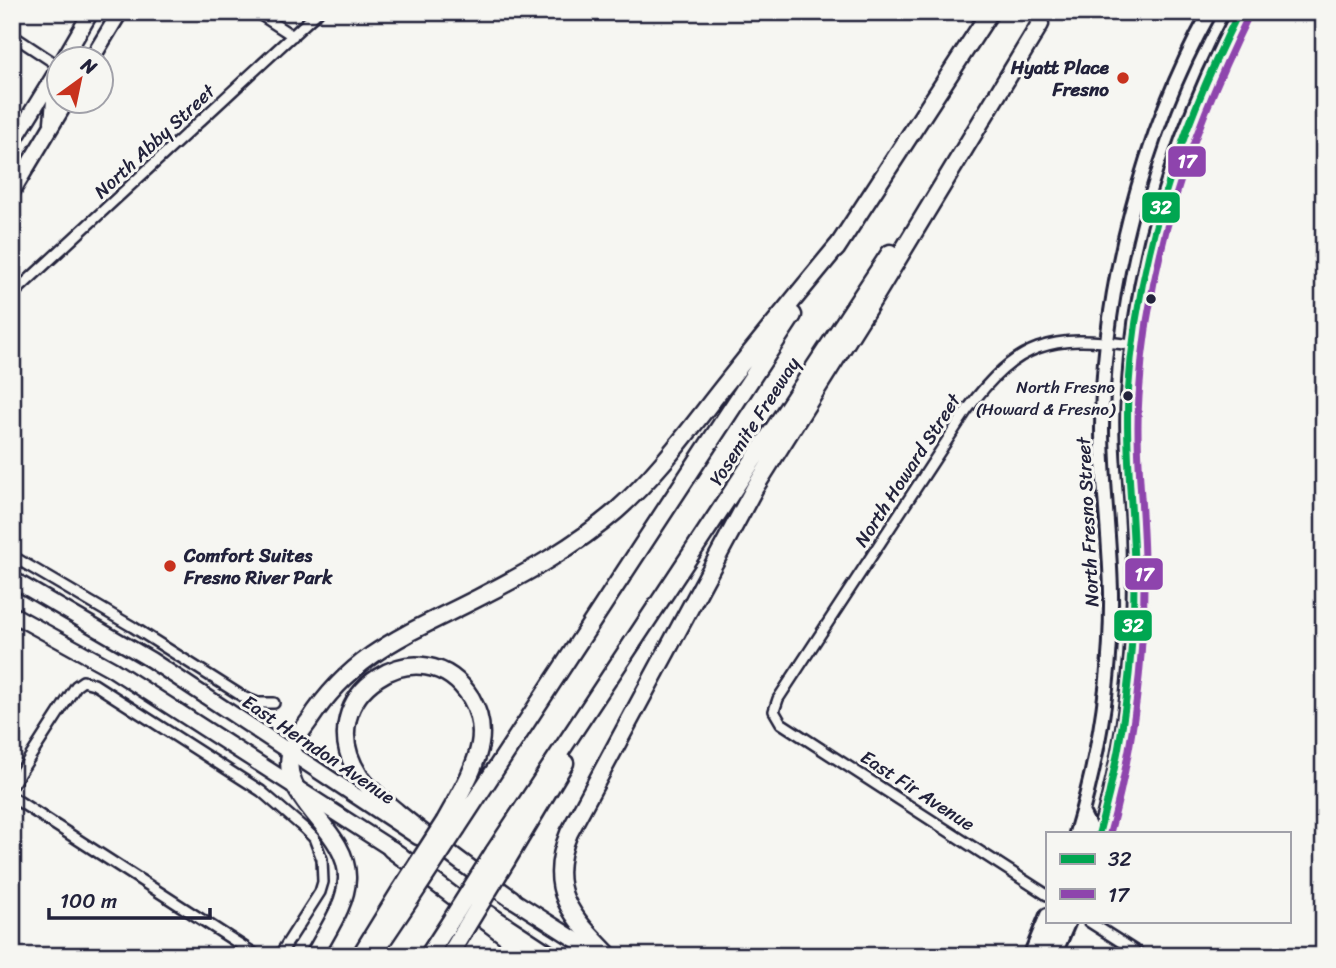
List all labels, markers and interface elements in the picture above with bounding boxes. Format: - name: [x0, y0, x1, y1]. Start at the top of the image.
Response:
- north arrow: [46, 46, 116, 116]
- text: N: [74, 48, 104, 84]
- place label: Hyatt Place Fresno: [1010, 51, 1110, 106]
- marker: Hyatt Place Fresno: [1115, 70, 1131, 86]
- street label: North Abby Street: [86, 75, 224, 207]
- line badge: 17: [1167, 145, 1207, 178]
- text: 17: [1177, 145, 1199, 178]
- line badge: 32: [1141, 191, 1181, 224]
- text: 32: [1149, 191, 1172, 224]
- unlabelled marker: [1144, 292, 1158, 306]
- street label: Yosemite Freeway: [700, 350, 809, 492]
- place label: North Fresno (Howard & Fresno): [976, 372, 1116, 424]
- street label: North Howard Street: [845, 386, 970, 554]
- marker: North Fresno (Howard & Fresno): [1121, 389, 1135, 403]
- street label: North Fresno Street: [1067, 435, 1108, 608]
- place label: Comfort Suites Fresno River Park: [183, 539, 333, 594]
- line badge: 17: [1124, 557, 1164, 591]
- marker: Comfort Suites Fresno River Park: [162, 558, 178, 574]
- text: 17: [1134, 558, 1156, 591]
- line badge: 32: [1113, 609, 1153, 642]
- text: 32: [1121, 609, 1144, 642]
- street label: East Herndon Avenue: [235, 686, 402, 813]
- street label: East Fir Avenue: [854, 741, 982, 840]
- legend: [1046, 832, 1290, 922]
- text: 32: [1108, 840, 1132, 878]
- text: 17: [1108, 876, 1131, 914]
- scale bar: [49, 877, 210, 921]
- text: 100 m: [60, 882, 117, 920]

